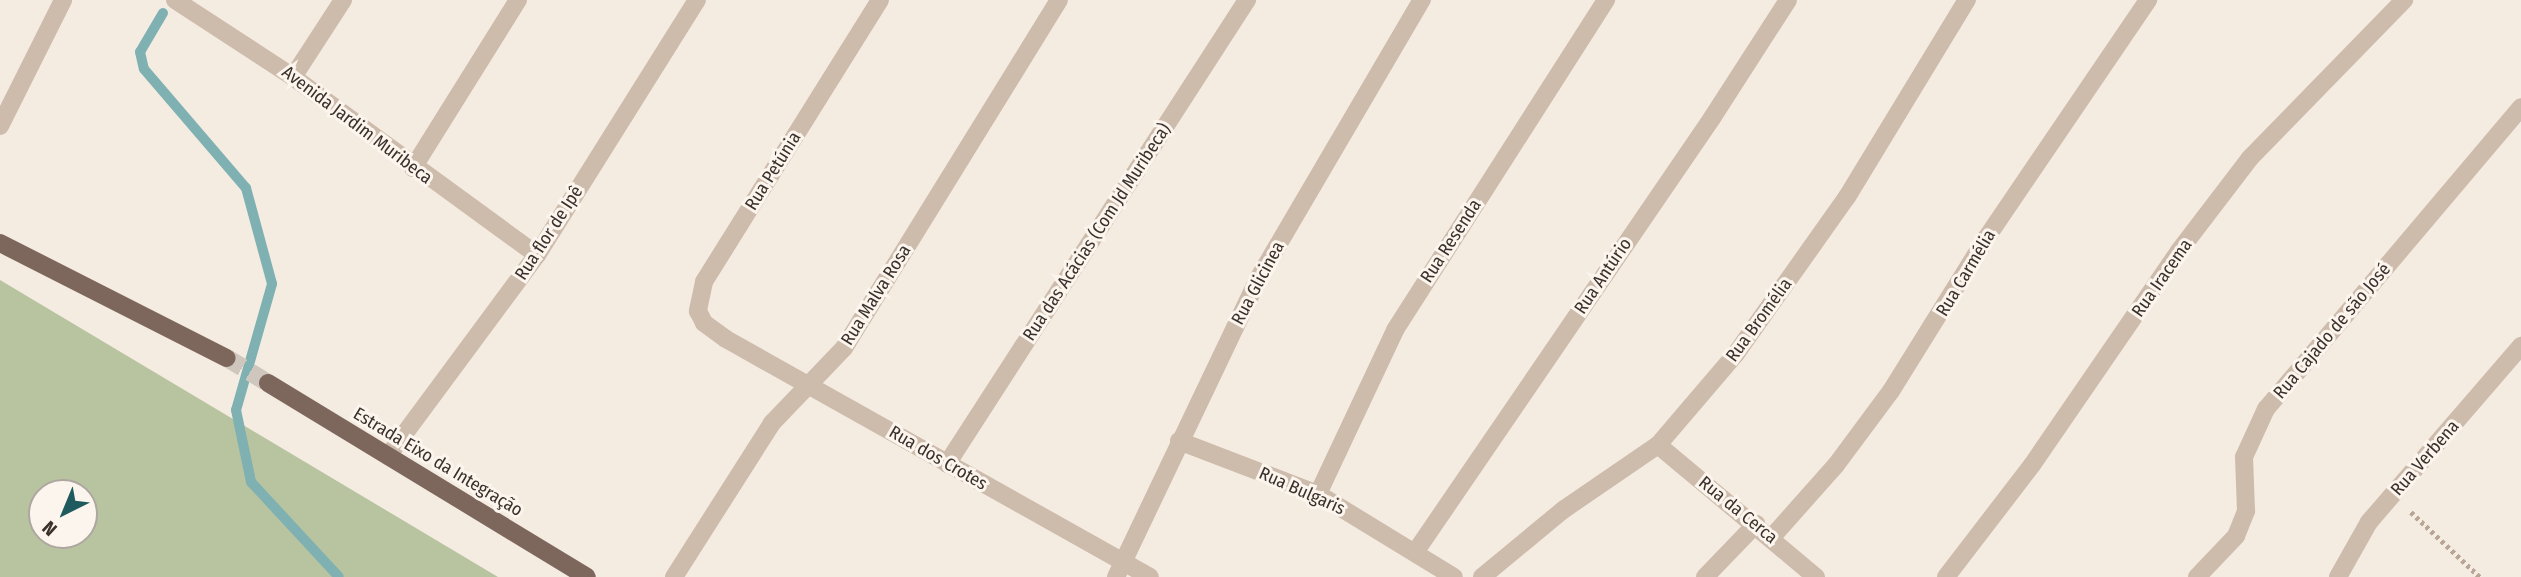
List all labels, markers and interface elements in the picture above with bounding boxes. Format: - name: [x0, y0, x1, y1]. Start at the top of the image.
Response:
- street label: Avenida Jardim Muribeca: [278, 61, 436, 189]
- street label: Rua das Acácias (Com Jd Muribeca): [1019, 119, 1175, 345]
- street label: Rua Petúnia: [740, 128, 806, 214]
- street label: Rua flor de Ipê: [511, 182, 587, 284]
- street label: Rua Resenda: [1416, 195, 1486, 287]
- street label: Rua Carmélia: [1932, 226, 2000, 320]
- street label: Rua Antúrio: [1570, 234, 1636, 318]
- street label: Rua Iracema: [2127, 235, 2197, 321]
- street label: Rua Glicinea: [1227, 238, 1289, 328]
- street label: Rua Malva Rosa: [837, 241, 915, 349]
- street label: Rua Cajado de são José: [2269, 259, 2395, 403]
- street label: Rua Bromélia: [1721, 274, 1797, 366]
- street label: Estrada Eixo da Integração: [349, 403, 527, 521]
- street label: Rua Verbena: [2386, 416, 2464, 500]
- street label: Rua dos Crotes: [885, 421, 991, 495]
- street label: Rua Bulgaris: [1256, 462, 1348, 520]
- street label: Rua da Cerca: [1694, 472, 1782, 548]
- north arrow: [28, 479, 98, 549]
- text: N: [38, 516, 62, 541]

